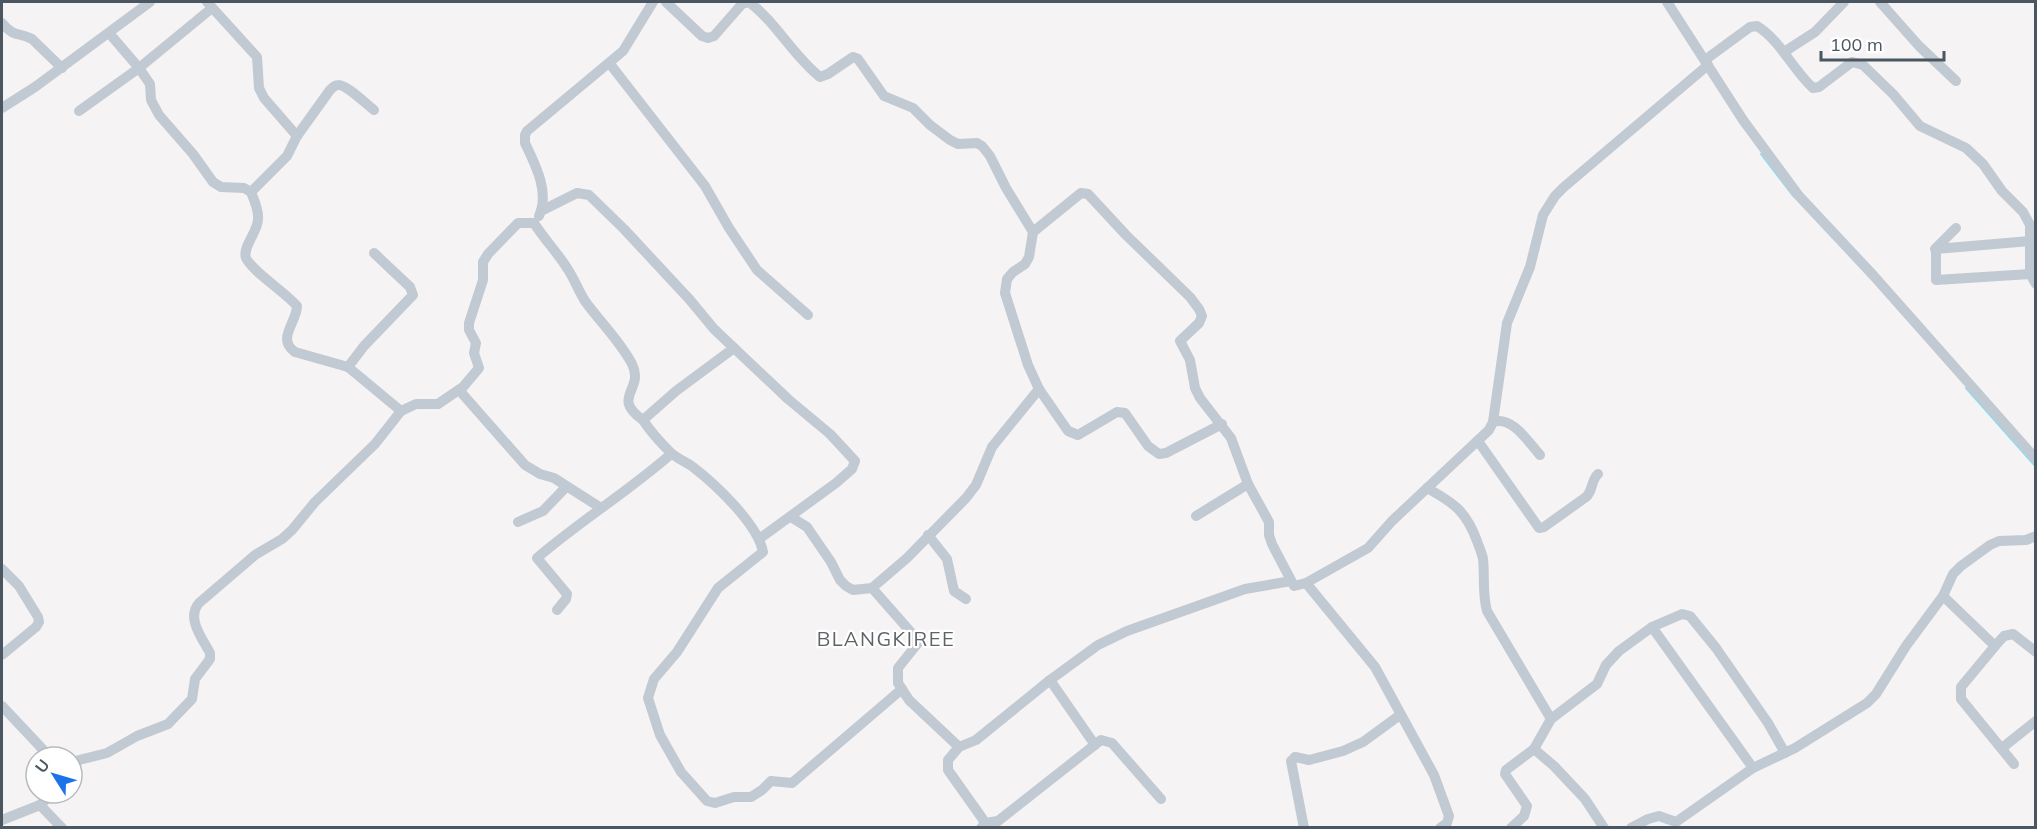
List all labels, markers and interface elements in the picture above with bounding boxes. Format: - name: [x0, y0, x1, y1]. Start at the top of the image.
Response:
- scale bar: [1821, 24, 1944, 62]
- text: 100 m: [1830, 33, 1883, 56]
- district label: BLANGKIREE: [817, 626, 955, 651]
- north arrow: [24, 745, 84, 805]
- text: U: [30, 755, 54, 777]

